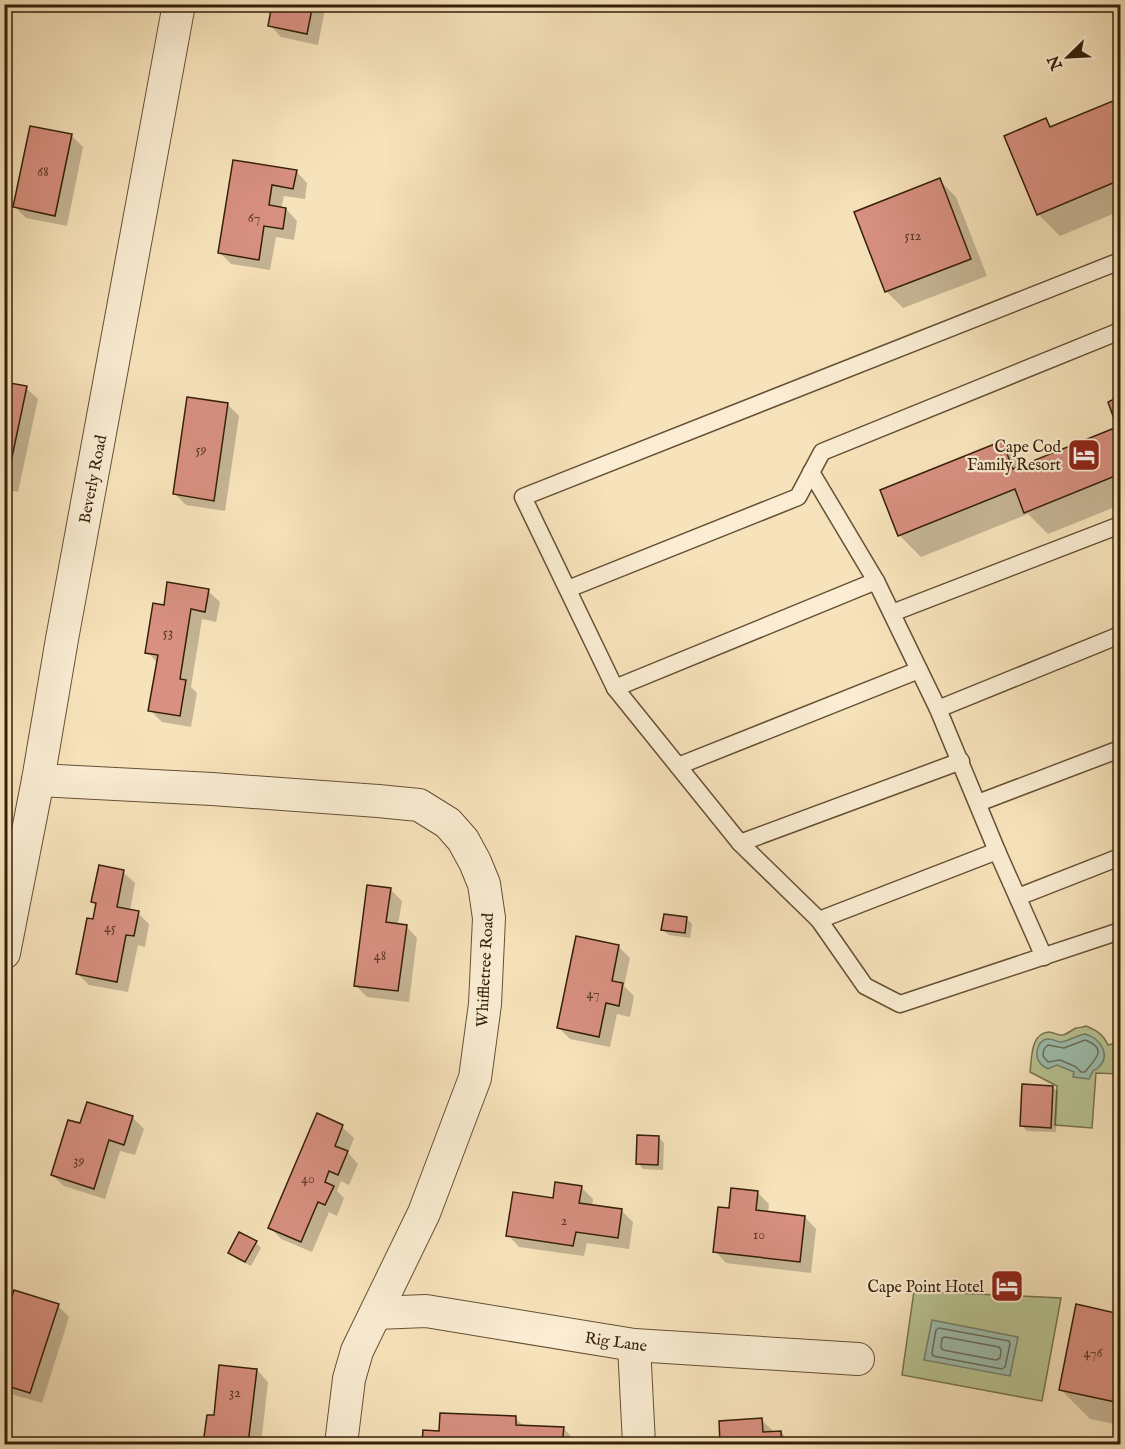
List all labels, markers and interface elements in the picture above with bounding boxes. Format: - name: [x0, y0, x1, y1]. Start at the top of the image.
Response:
- north arrow: [1038, 27, 1098, 87]
- text: N: [1044, 52, 1068, 74]
- house number: 68: [37, 163, 49, 181]
- house number: 67: [248, 209, 260, 227]
- house number: 512: [905, 227, 922, 245]
- street label: Beverly Road: [76, 433, 112, 525]
- hotel icon: Cape Cod Family Resort: [1066, 437, 1102, 473]
- place label: Cape Cod Family Resort: [967, 438, 1062, 476]
- house number: 59: [195, 441, 207, 459]
- house number: 53: [163, 624, 173, 642]
- street label: Whiffletree Road: [473, 912, 499, 1028]
- house number: 45: [104, 919, 116, 937]
- house number: 48: [374, 947, 386, 965]
- house number: 47: [587, 985, 599, 1003]
- house number: 39: [73, 1152, 85, 1170]
- house number: 40: [301, 1170, 315, 1188]
- house number: 2: [561, 1212, 568, 1230]
- house number: 10: [753, 1226, 765, 1244]
- hotel icon: Cape Point Hotel: [989, 1268, 1025, 1304]
- place label: Cape Point Hotel: [868, 1278, 985, 1298]
- street label: Rig Lane: [583, 1329, 648, 1357]
- house number: 476: [1084, 1344, 1104, 1362]
- house number: 32: [229, 1384, 241, 1402]

